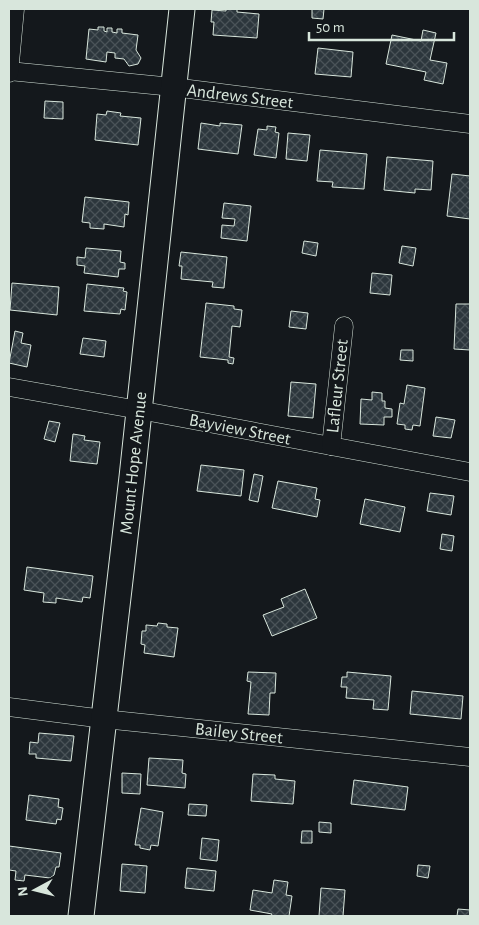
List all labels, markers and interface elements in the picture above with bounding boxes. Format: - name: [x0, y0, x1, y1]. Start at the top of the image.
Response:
- scale bar: [309, 10, 454, 42]
- text: 50 m: [316, 20, 345, 35]
- street label: Andrews Street: [186, 82, 294, 112]
- street label: Lafleur Street: [324, 338, 352, 434]
- street label: Mount Hope Avenue: [118, 391, 150, 535]
- street label: Bayview Street: [187, 411, 292, 449]
- street label: Bailey Street: [194, 720, 284, 748]
- north arrow: [10, 865, 60, 915]
- text: N: [16, 886, 31, 897]

